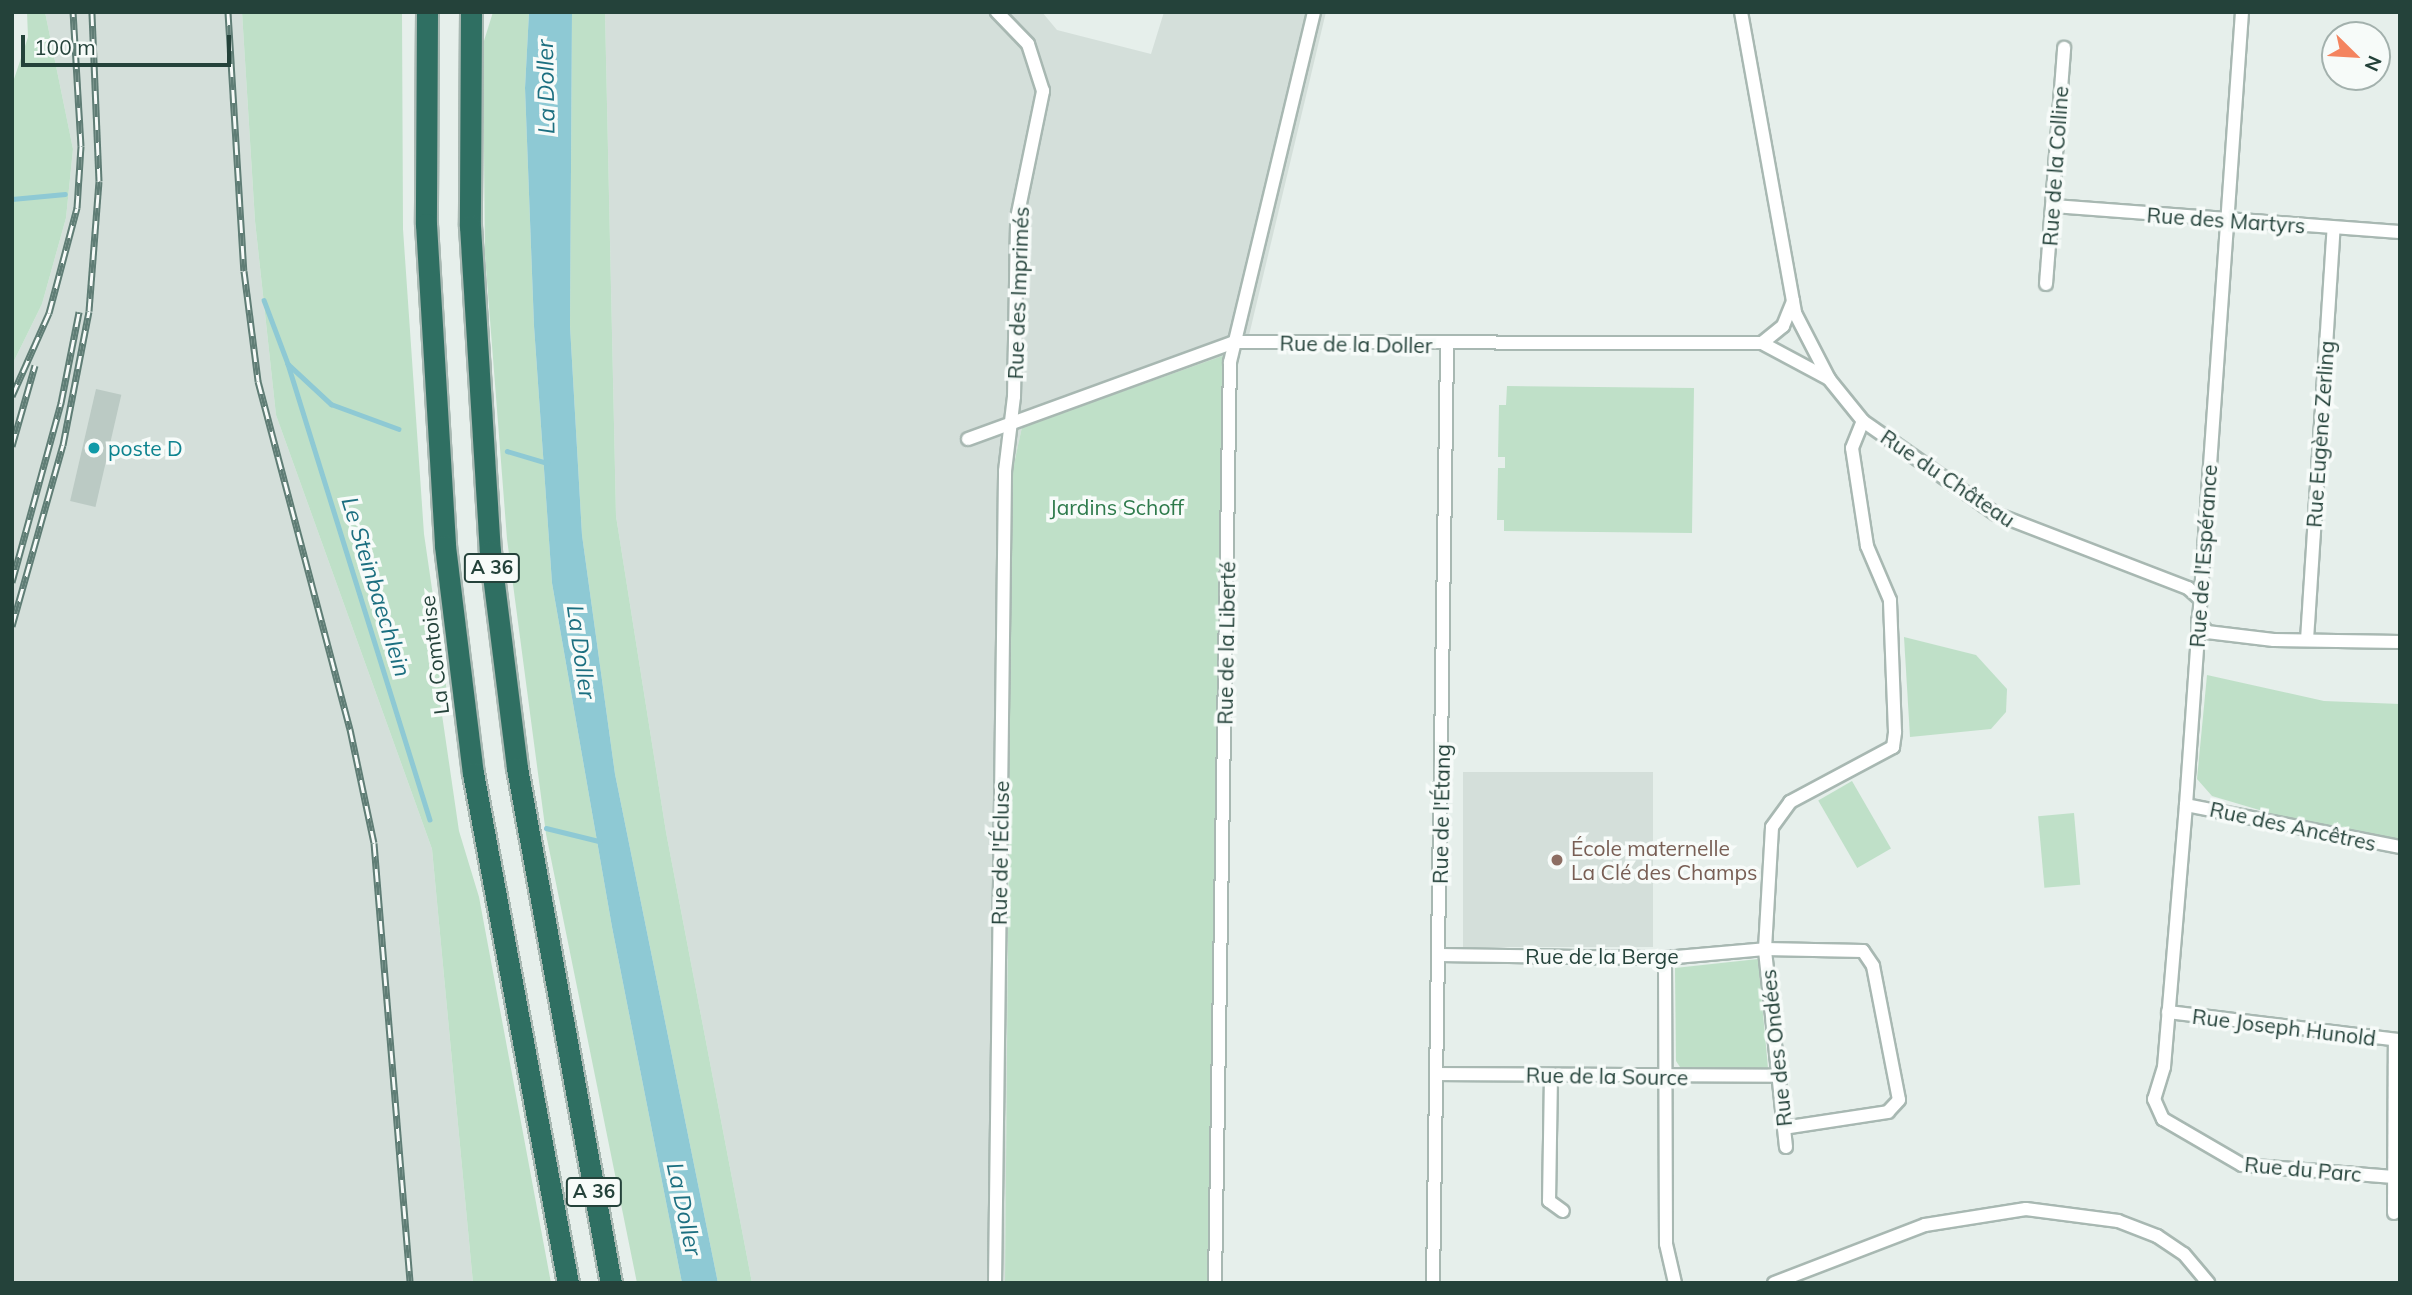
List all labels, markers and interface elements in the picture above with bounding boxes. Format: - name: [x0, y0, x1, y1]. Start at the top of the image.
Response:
- scale bar: [24, 21, 234, 65]
- north arrow: [2321, 21, 2391, 91]
- text: 100 m: [34, 34, 96, 60]
- water label: La Doller: [531, 40, 561, 134]
- text: N: [2359, 52, 2387, 75]
- street label: Rue de la Colline: [2037, 85, 2073, 247]
- street label: Rue des Martyrs: [2146, 202, 2306, 238]
- street label: Rue des Imprimés: [1002, 206, 1034, 380]
- street label: Rue de la Doller: [1279, 330, 1433, 358]
- street label: Rue Eugène Zerling: [2301, 340, 2339, 528]
- street label: Rue du Château: [1876, 424, 2020, 532]
- place label: poste D: [108, 435, 183, 461]
- marker: poste D: [86, 440, 102, 456]
- street label: Rue de l'Espérance: [2184, 464, 2222, 648]
- water label: Le Steinbaechlein: [336, 494, 416, 680]
- park label: Jardins Schoff: [1050, 494, 1184, 520]
- road number: A 36: [462, 552, 522, 583]
- street label: Rue de la Liberté: [1212, 561, 1240, 725]
- street label: La Comtoise: [414, 594, 454, 716]
- water label: La Doller: [561, 603, 601, 701]
- street label: Rue de l'Étang: [1427, 744, 1455, 884]
- street label: Rue de l'Écluse: [986, 781, 1014, 925]
- street label: Rue des Ancêtres: [2207, 796, 2379, 856]
- place label: École maternelle La Clé des Champs: [1571, 835, 1757, 885]
- marker: École maternelle La Clé des Champs: [1549, 852, 1565, 868]
- street label: Rue de la Berge: [1525, 943, 1679, 969]
- street label: Rue des Ondées: [1755, 968, 1797, 1128]
- street label: Rue Joseph Hunold: [2191, 1003, 2377, 1051]
- street label: Rue de la Source: [1526, 1062, 1688, 1090]
- street label: Rue du Parc: [2243, 1151, 2363, 1187]
- water label: La Doller: [661, 1160, 707, 1258]
- road number: A 36: [564, 1176, 624, 1208]

